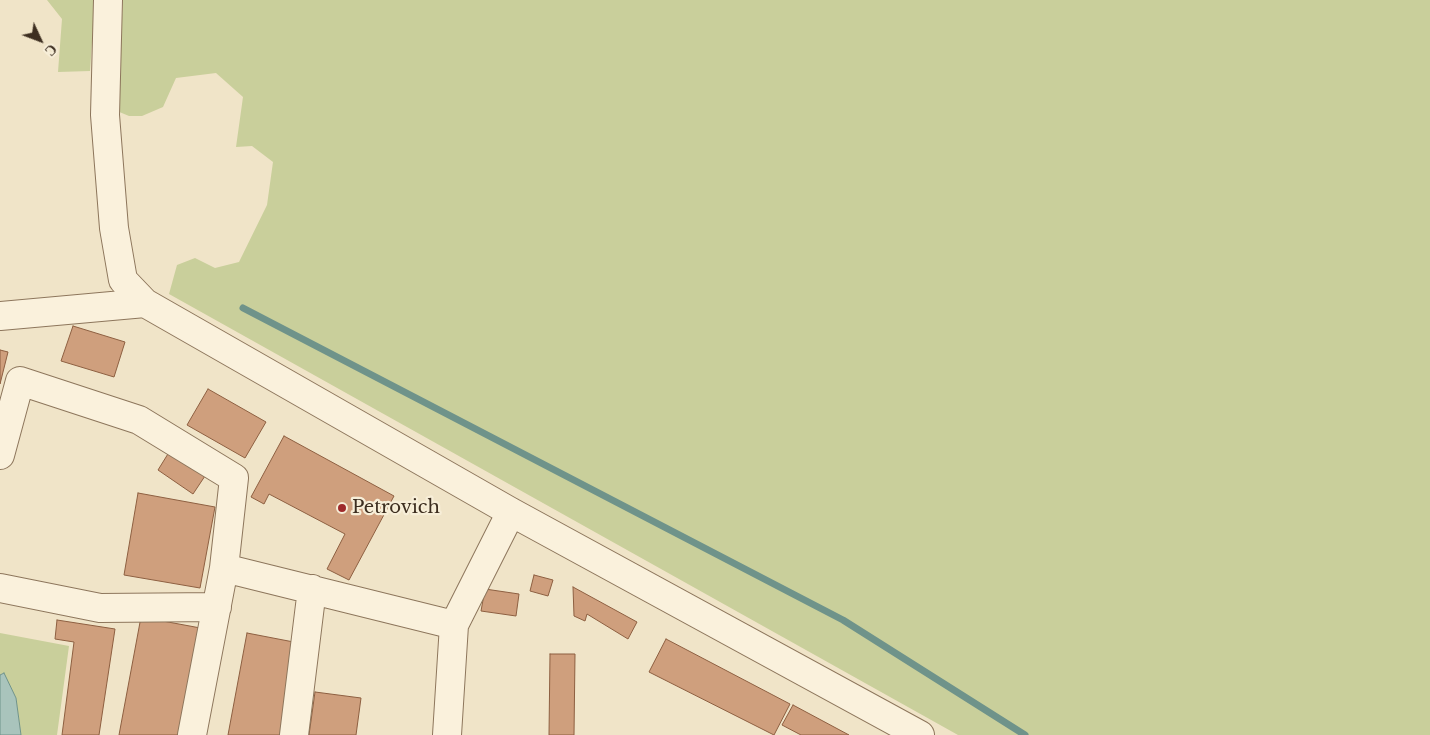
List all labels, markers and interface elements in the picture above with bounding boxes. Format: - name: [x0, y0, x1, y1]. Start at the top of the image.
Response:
- north arrow: [15, 15, 65, 65]
- text: С: [41, 40, 61, 60]
- place label: Petrovich: [352, 497, 440, 519]
- marker: Petrovich: [336, 502, 348, 514]

